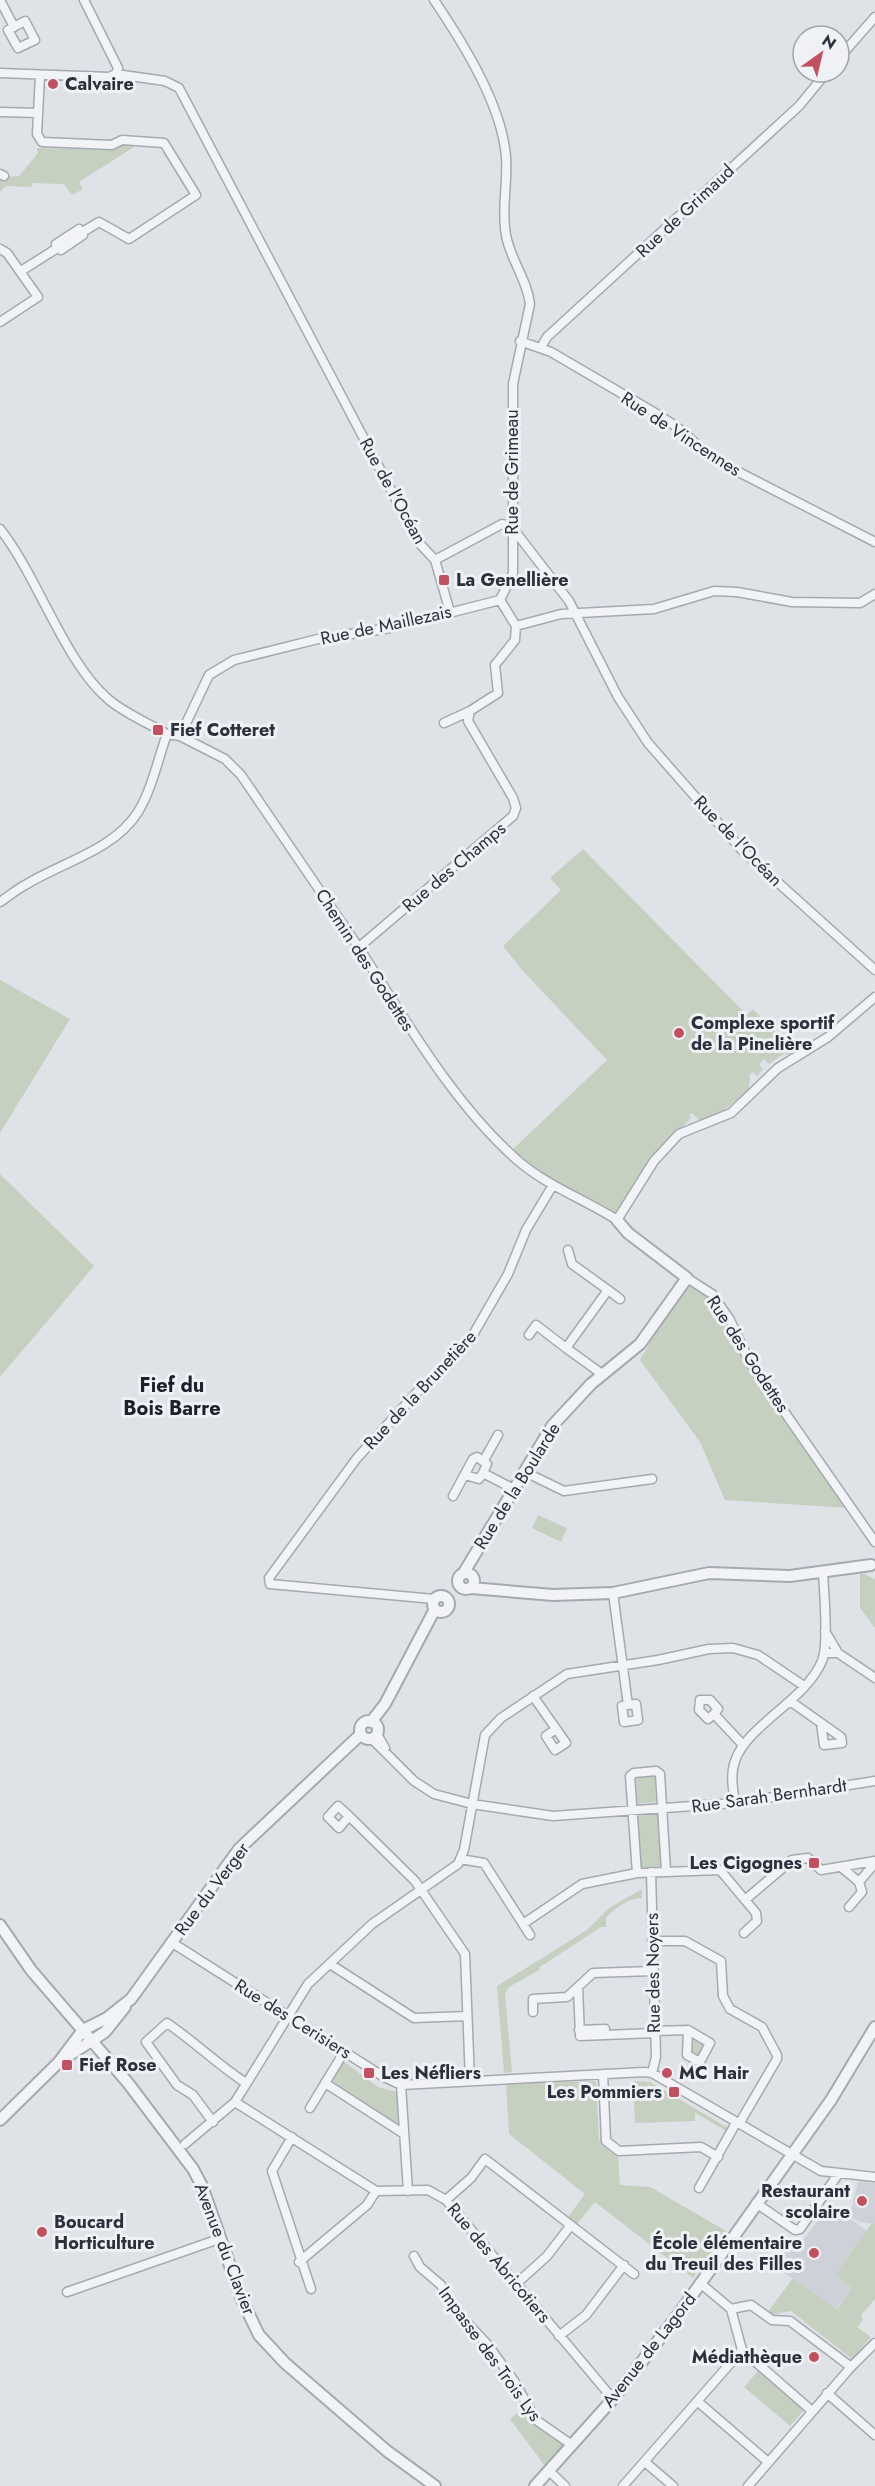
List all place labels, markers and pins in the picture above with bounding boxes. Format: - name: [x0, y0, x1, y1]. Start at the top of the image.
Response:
- place label: Calvaire: [65, 71, 134, 97]
- marker: Calvaire: [46, 77, 60, 91]
- place label: La Genellière: [456, 567, 569, 593]
- marker: La Genellière: [437, 573, 451, 587]
- place label: Fief Cotteret: [170, 717, 275, 743]
- marker: Fief Cotteret: [151, 723, 165, 737]
- place label: Complexe sportif de la Pinelière: [691, 1010, 835, 1057]
- marker: Complexe sportif de la Pinelière: [672, 1026, 686, 1040]
- place label: Les Cigognes: [690, 1850, 802, 1876]
- marker: Les Cigognes: [807, 1856, 821, 1870]
- place label: Fief Rose: [79, 2052, 157, 2078]
- marker: Fief Rose: [60, 2058, 74, 2072]
- place label: Les Néfliers: [381, 2060, 481, 2086]
- place label: MC Hair: [679, 2060, 750, 2086]
- marker: Les Néfliers: [362, 2066, 376, 2080]
- marker: MC Hair: [660, 2066, 674, 2080]
- place label: Les Pommiers: [547, 2079, 662, 2105]
- marker: Les Pommiers: [667, 2085, 681, 2099]
- place label: Restaurant scolaire: [761, 2178, 850, 2225]
- marker: Restaurant scolaire: [855, 2194, 869, 2208]
- place label: Boucard Horticulture: [54, 2209, 154, 2256]
- marker: Boucard Horticulture: [35, 2225, 49, 2239]
- place label: École élémentaire du Treuil des Filles: [645, 2230, 802, 2277]
- marker: École élémentaire du Treuil des Filles: [807, 2246, 821, 2260]
- place label: Médiathèque: [692, 2344, 802, 2370]
- marker: Médiathèque: [807, 2350, 821, 2364]

